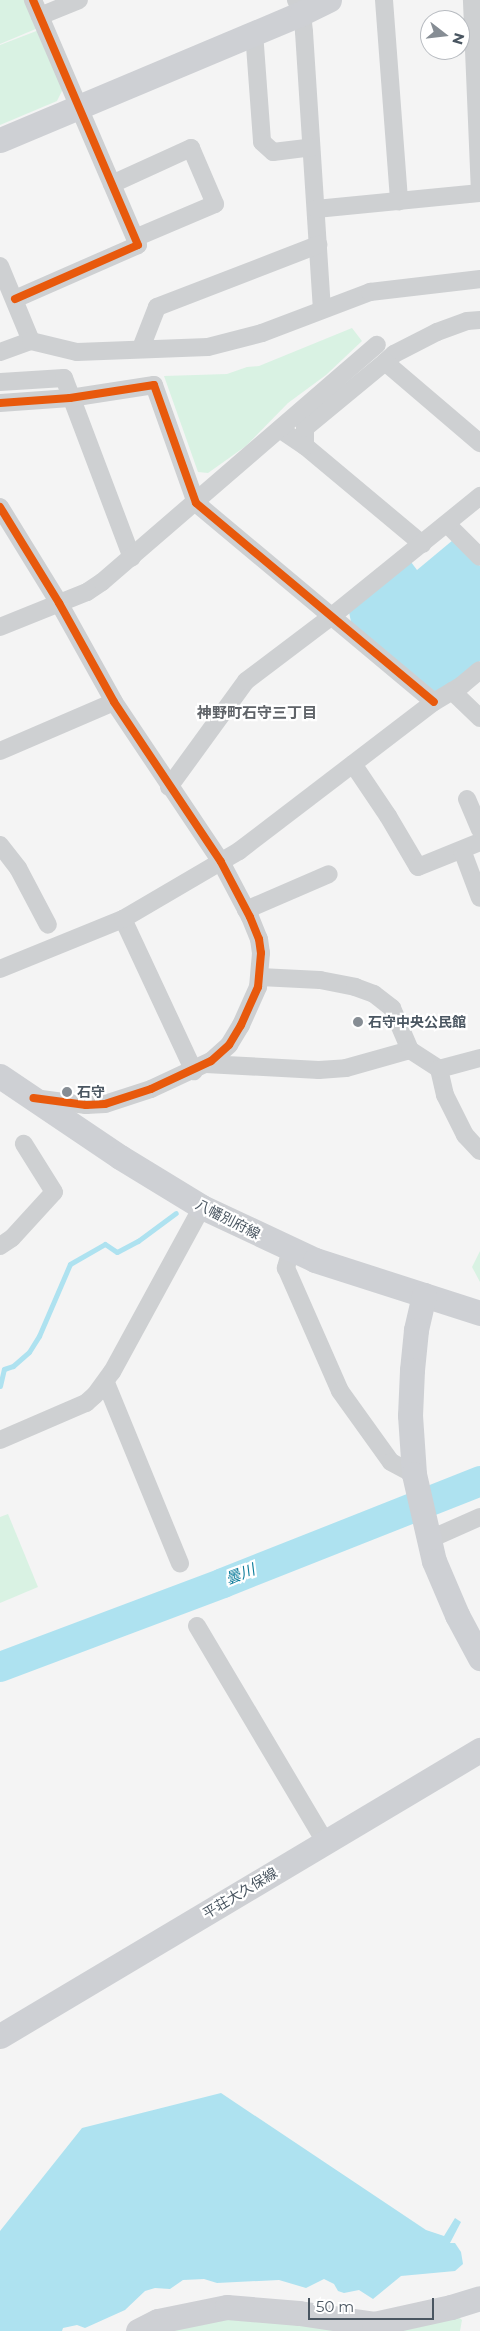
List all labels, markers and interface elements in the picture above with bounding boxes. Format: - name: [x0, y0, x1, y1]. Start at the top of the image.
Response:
- north arrow: [420, 10, 470, 60]
- text: N: [448, 31, 469, 47]
- district label: 神野町石守三丁目: [197, 704, 317, 722]
- place label: 石守中央公民館: [368, 1014, 466, 1030]
- marker: 石守中央公民館: [352, 1016, 364, 1028]
- place label: 石守: [77, 1084, 105, 1100]
- marker: 石守: [61, 1086, 73, 1098]
- street label: 八幡別府線: [193, 1196, 263, 1242]
- water label: 曇川: [223, 1560, 257, 1588]
- street label: 平荘大久保線: [200, 1864, 280, 1922]
- scale bar: [310, 2288, 436, 2320]
- text: 50 m: [316, 2297, 354, 2316]

